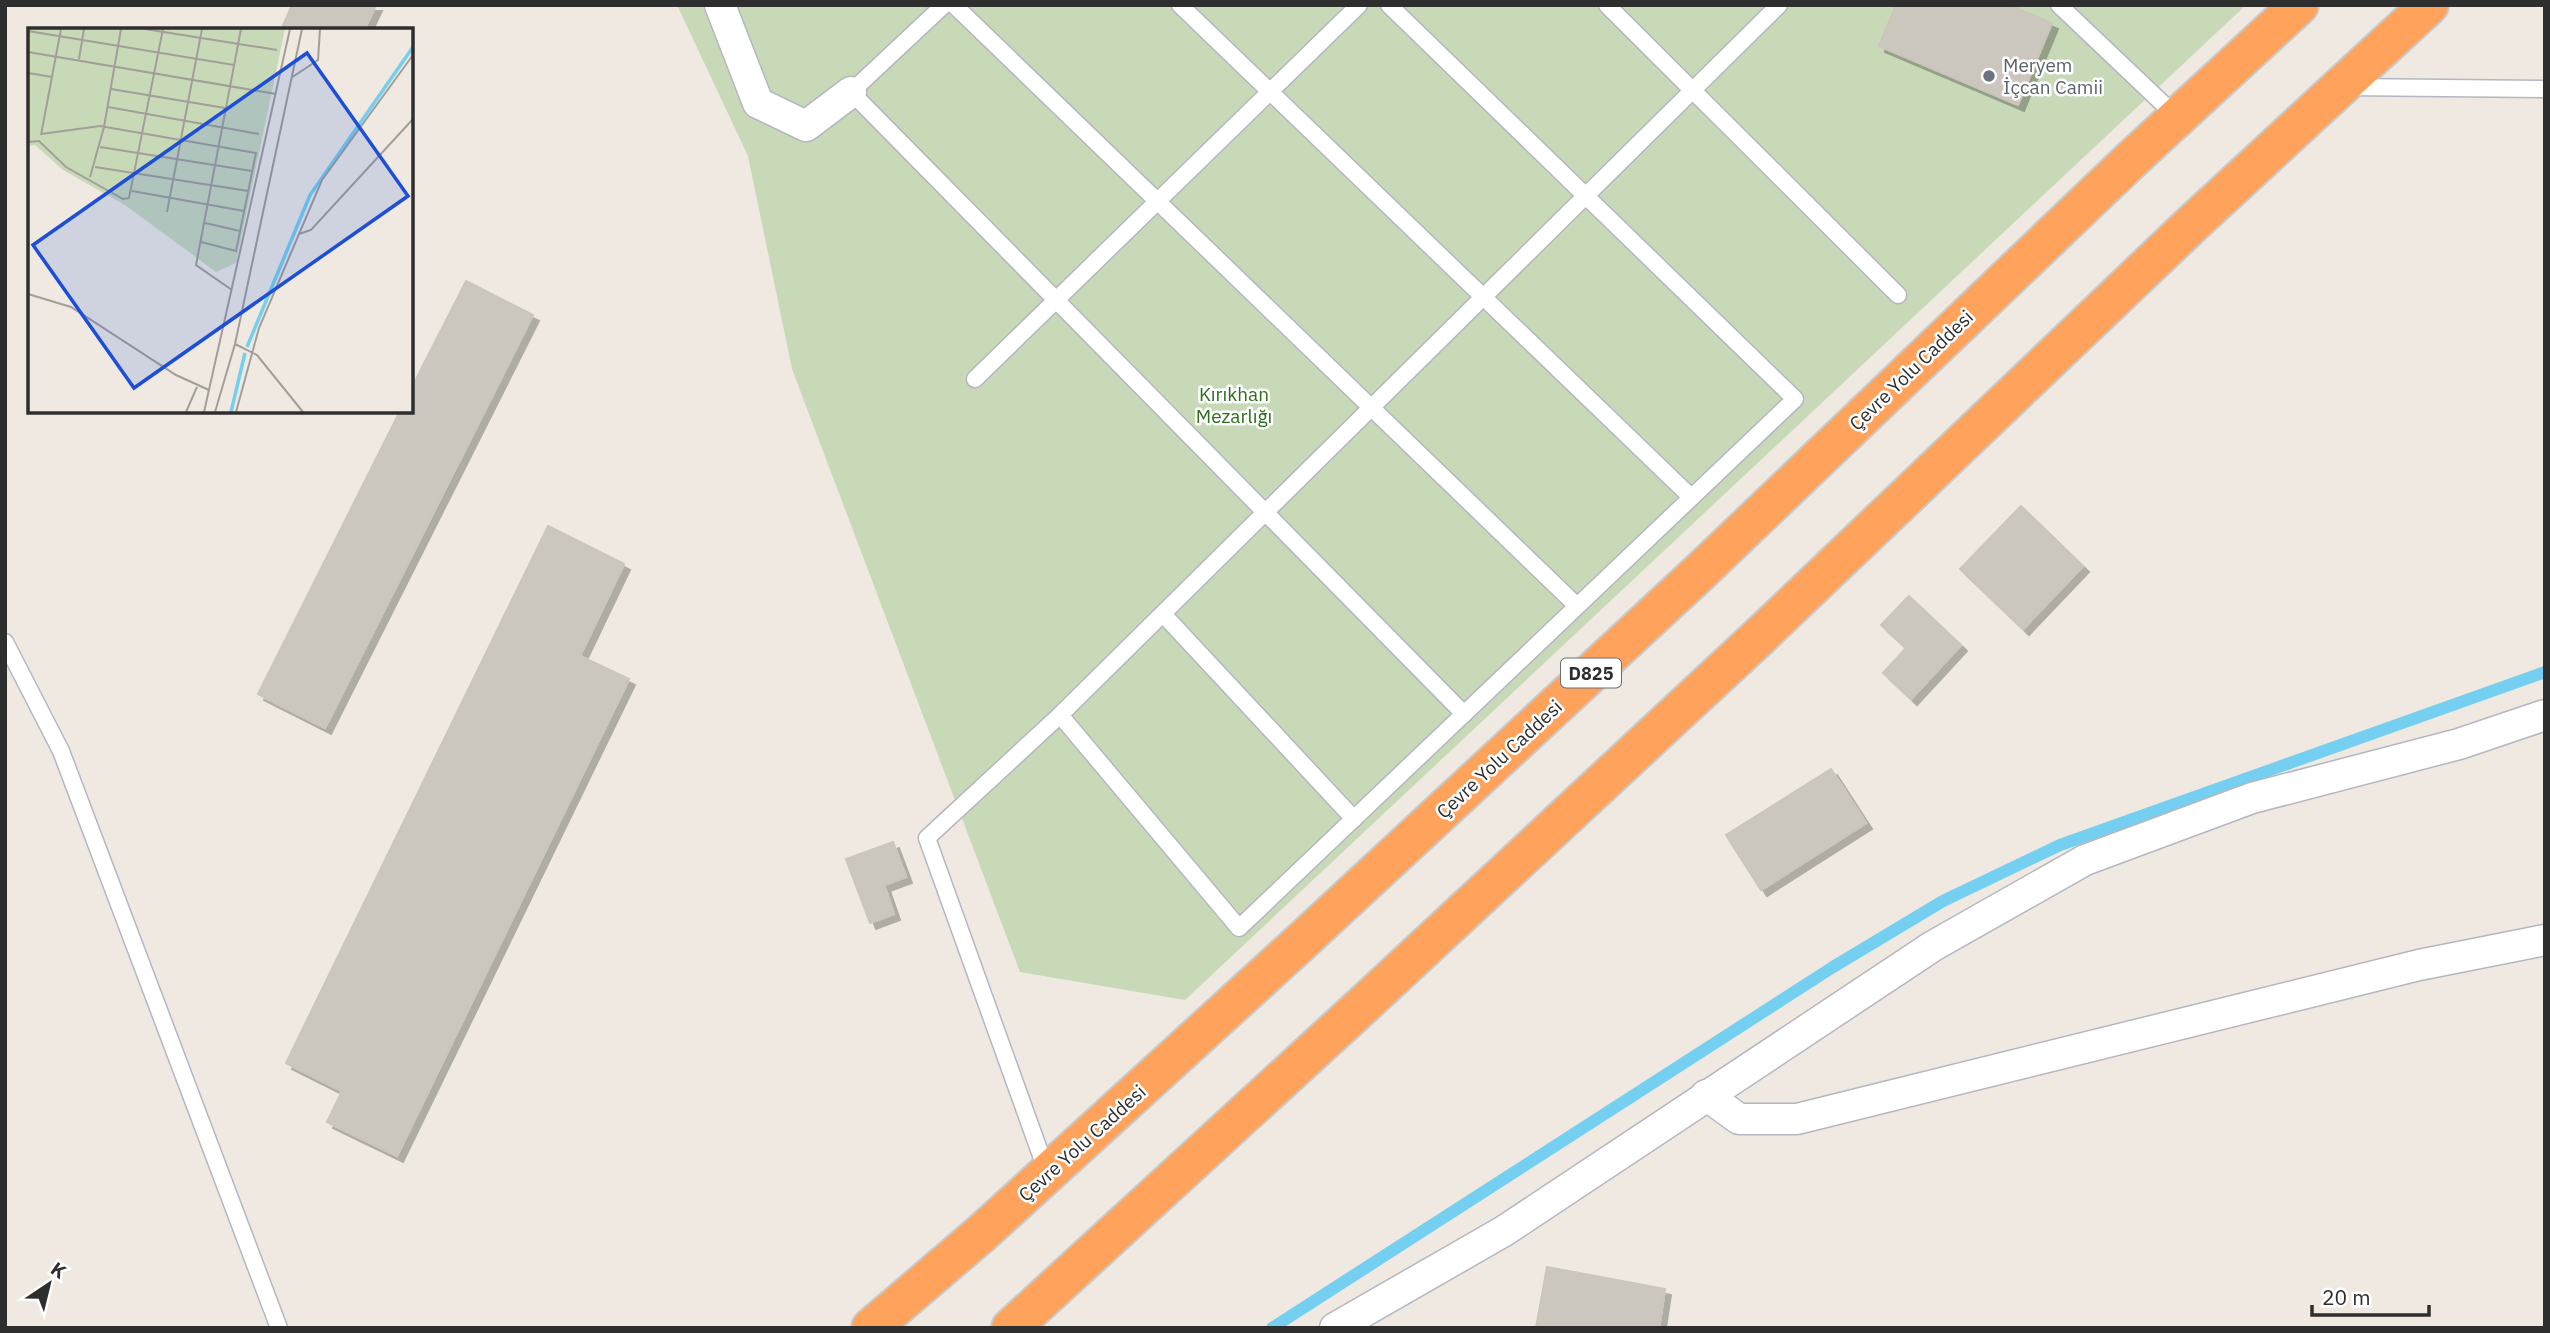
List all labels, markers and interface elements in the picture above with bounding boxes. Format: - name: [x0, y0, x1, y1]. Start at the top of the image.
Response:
- inset map: [28, 28, 413, 413]
- place label: Meryem İçcan Camii: [2003, 53, 2103, 99]
- marker: Meryem İçcan Camii: [1981, 68, 1997, 84]
- street label: Çevre Yolu Caddesi: [1844, 305, 1978, 435]
- park label: Kırıkhan Mezarlığı: [1196, 382, 1272, 428]
- road number: D825: [1561, 658, 1621, 688]
- street label: Çevre Yolu Caddesi: [1431, 695, 1567, 823]
- street label: Çevre Yolu Caddesi: [1013, 1080, 1151, 1206]
- north arrow: [14, 1249, 84, 1319]
- text: K: [46, 1256, 71, 1284]
- scale bar: [2312, 1274, 2429, 1318]
- text: 20 m: [2322, 1283, 2371, 1311]

